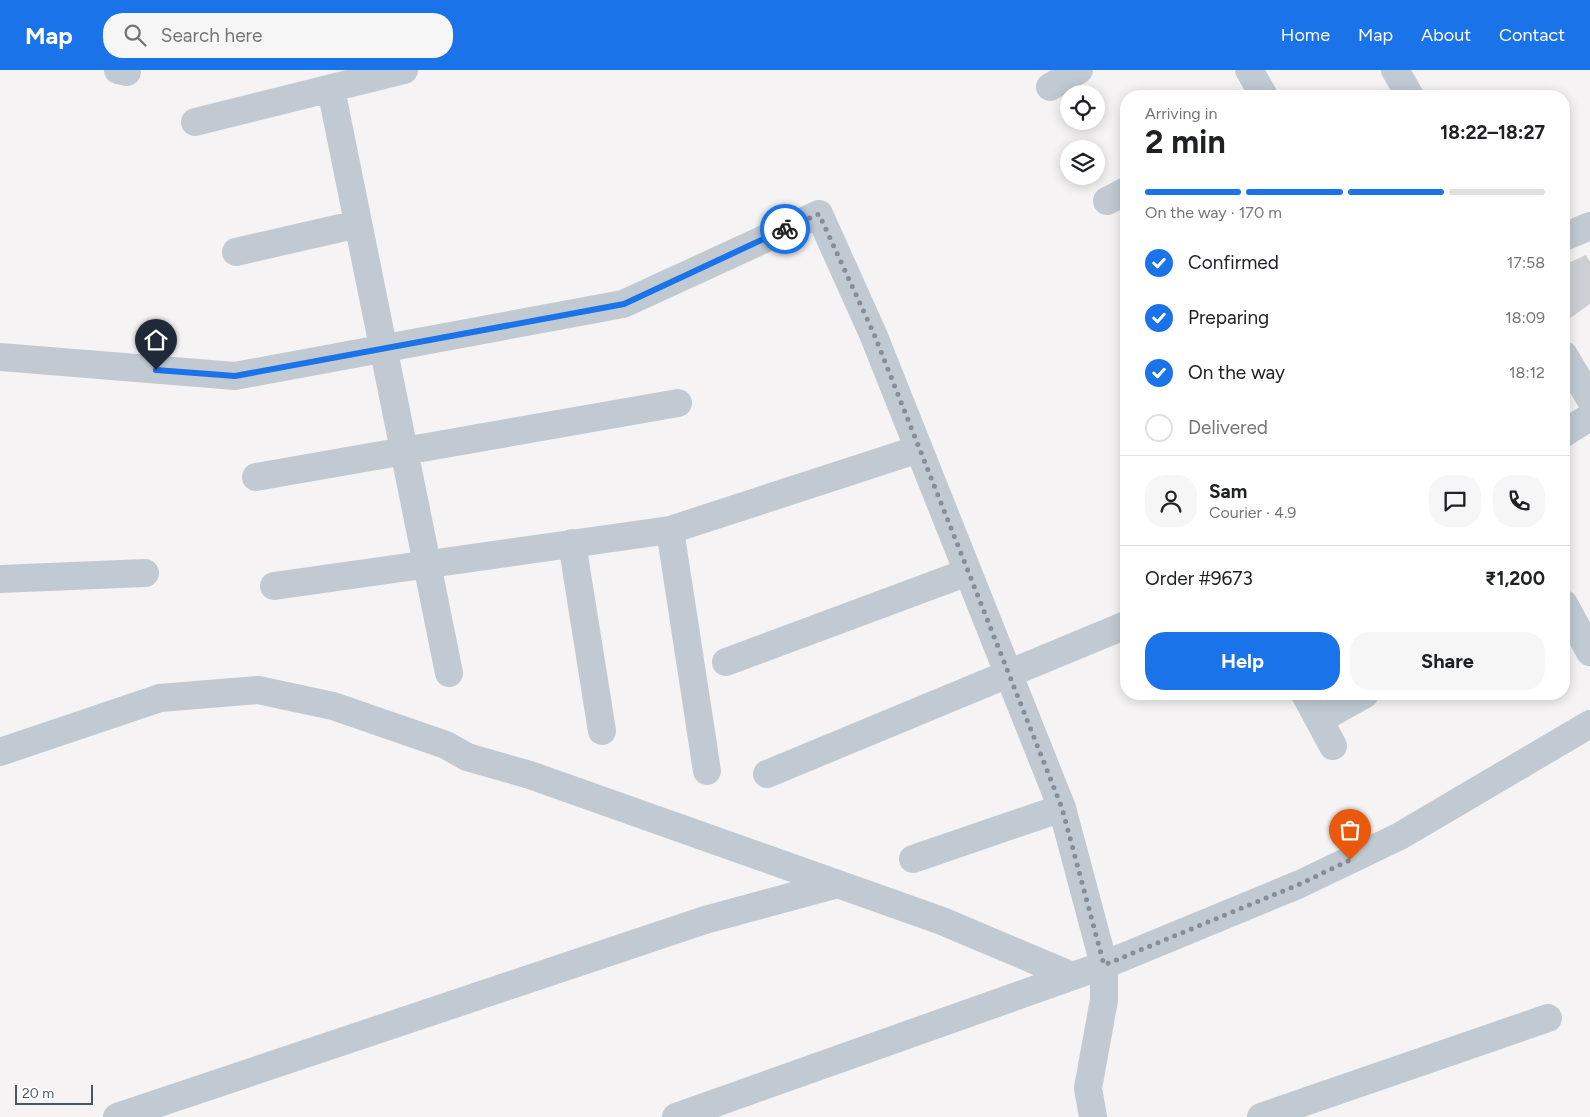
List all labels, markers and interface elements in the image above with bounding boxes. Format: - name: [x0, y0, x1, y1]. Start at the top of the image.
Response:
- search box: [103, 13, 453, 58]
- text: Map: [25, 21, 73, 50]
- icon: search: [121, 21, 149, 49]
- text: Search here: [161, 24, 262, 47]
- text: Home: [1281, 24, 1330, 46]
- text: Map: [1358, 24, 1393, 46]
- text: About: [1421, 24, 1471, 46]
- text: Contact: [1499, 24, 1565, 46]
- map controls: [1060, 85, 1105, 185]
- button: locate: [1060, 85, 1105, 130]
- text: Arriving in: [1145, 104, 1217, 123]
- text: 18:22–18:27: [1440, 121, 1545, 144]
- text: 2 min: [1145, 123, 1226, 161]
- button: layers: [1060, 140, 1105, 185]
- text: On the way · 170 m: [1145, 203, 1282, 222]
- courier: [760, 204, 810, 254]
- icon: bike: [771, 215, 799, 243]
- icon: check: [1145, 249, 1173, 277]
- text: Confirmed: [1188, 251, 1279, 274]
- text: 17:58: [1507, 253, 1545, 272]
- icon: check: [1145, 304, 1173, 332]
- text: Preparing: [1188, 306, 1269, 329]
- text: 18:09: [1505, 308, 1545, 327]
- pin: [135, 319, 177, 370]
- icon: home: [142, 326, 170, 354]
- icon: check: [1145, 359, 1173, 387]
- text: On the way: [1188, 361, 1285, 384]
- text: 18:12: [1509, 363, 1545, 382]
- text: Delivered: [1188, 416, 1268, 439]
- button: person: [1145, 475, 1197, 527]
- button: chat: [1429, 475, 1481, 527]
- button: phone: [1493, 475, 1545, 527]
- text: Sam: [1209, 480, 1247, 503]
- text: Courier · 4.9: [1209, 503, 1296, 522]
- text: Order #9673: [1145, 567, 1253, 590]
- text: ₹1,200: [1485, 567, 1545, 590]
- button: Help: [1145, 632, 1340, 690]
- button: Share: [1350, 632, 1545, 690]
- pin: [1329, 809, 1371, 860]
- icon: bag: [1336, 816, 1364, 844]
- scale bar: [15, 1082, 92, 1105]
- text: 20 m: [22, 1085, 54, 1102]

